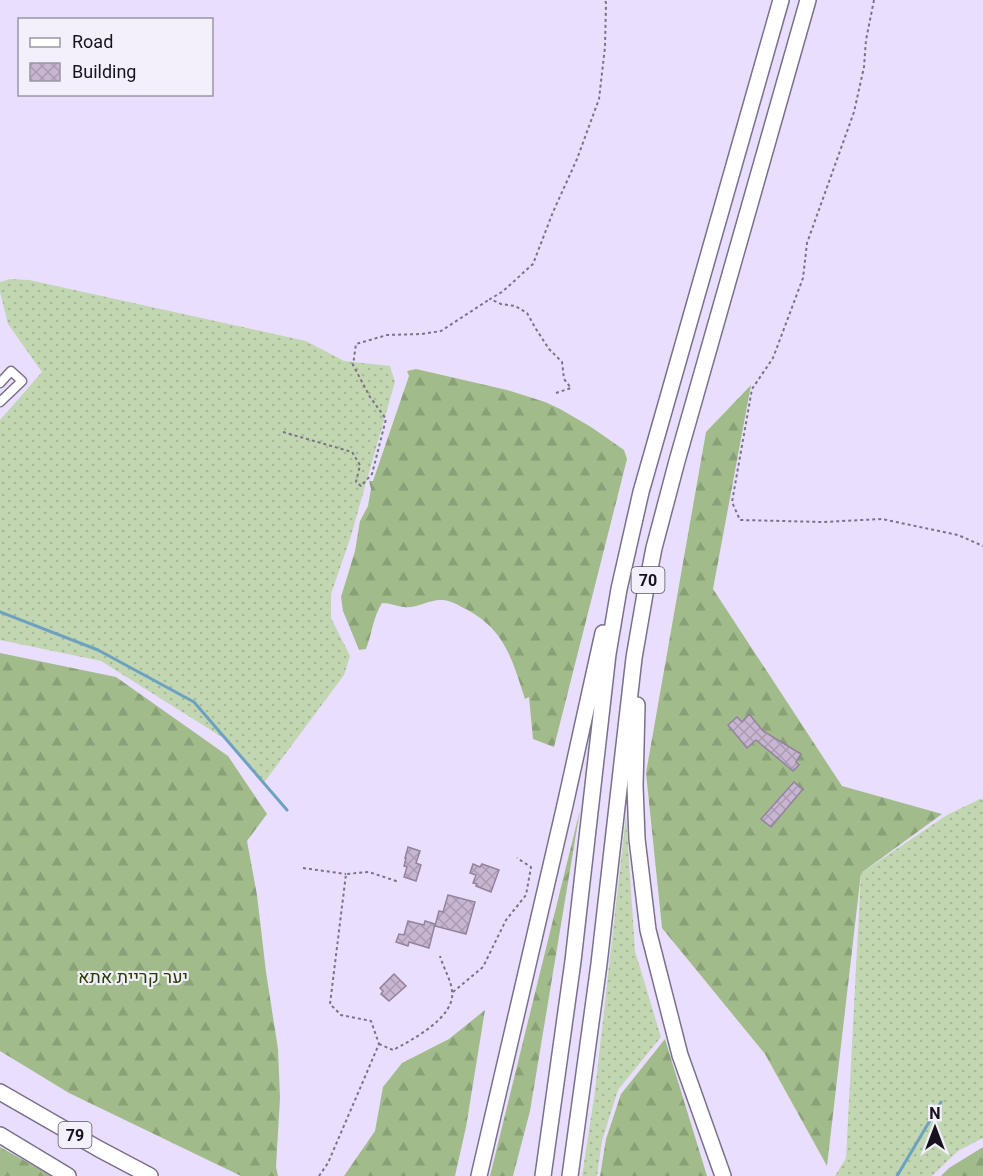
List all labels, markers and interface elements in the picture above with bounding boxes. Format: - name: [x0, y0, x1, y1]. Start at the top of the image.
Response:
- legend: [18, 18, 213, 96]
- text: Road: [72, 31, 113, 52]
- text: Building: [72, 61, 136, 82]
- road number: 70: [632, 567, 664, 593]
- park label: יער קריית אתא: [78, 966, 188, 987]
- north arrow: [905, 1098, 965, 1158]
- text: N: [929, 1104, 941, 1123]
- road number: 79: [58, 1122, 92, 1148]

